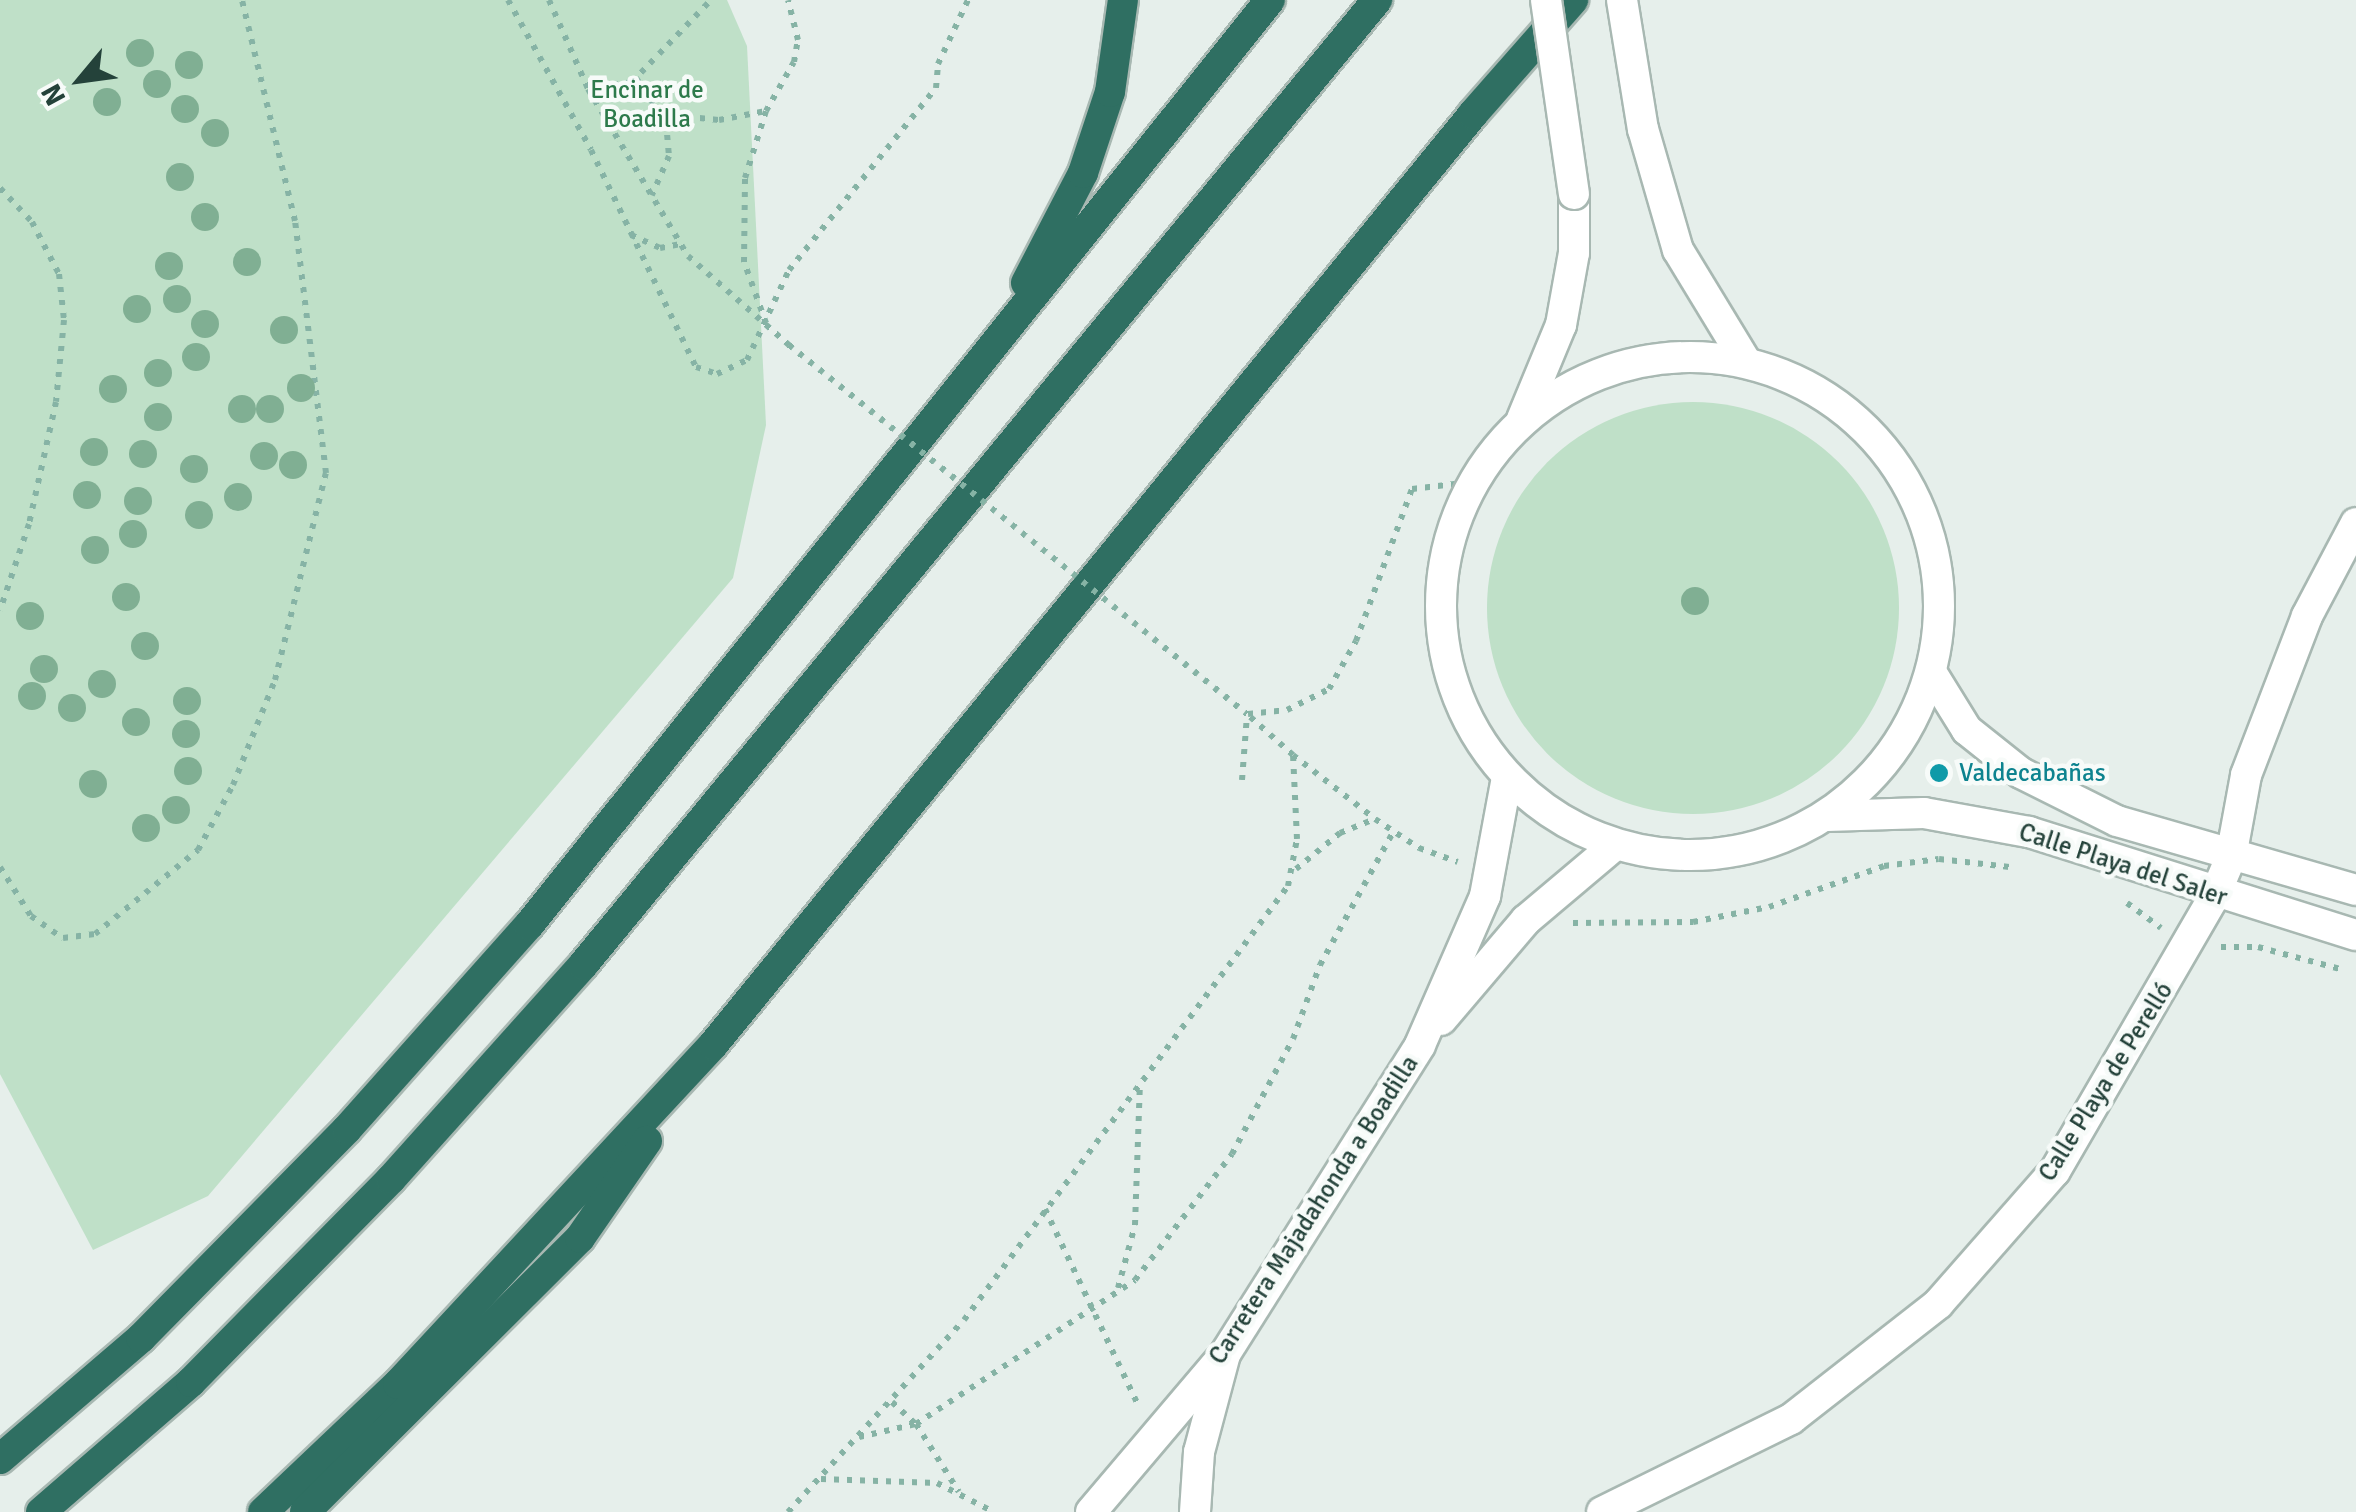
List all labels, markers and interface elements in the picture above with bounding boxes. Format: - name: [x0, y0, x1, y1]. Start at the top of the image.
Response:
- north arrow: [30, 30, 130, 130]
- park label: Encinar de Boadilla: [590, 76, 704, 135]
- text: N: [34, 78, 73, 111]
- place label: Valdecabañas: [1959, 758, 2106, 788]
- marker: Valdecabañas: [1928, 762, 1950, 784]
- street label: Calle Playa del Saler: [2015, 817, 2231, 913]
- street label: Calle Playa de Perelló: [2033, 977, 2179, 1187]
- street label: Carretera Majadahonda a Boadilla: [1203, 1050, 1425, 1370]

